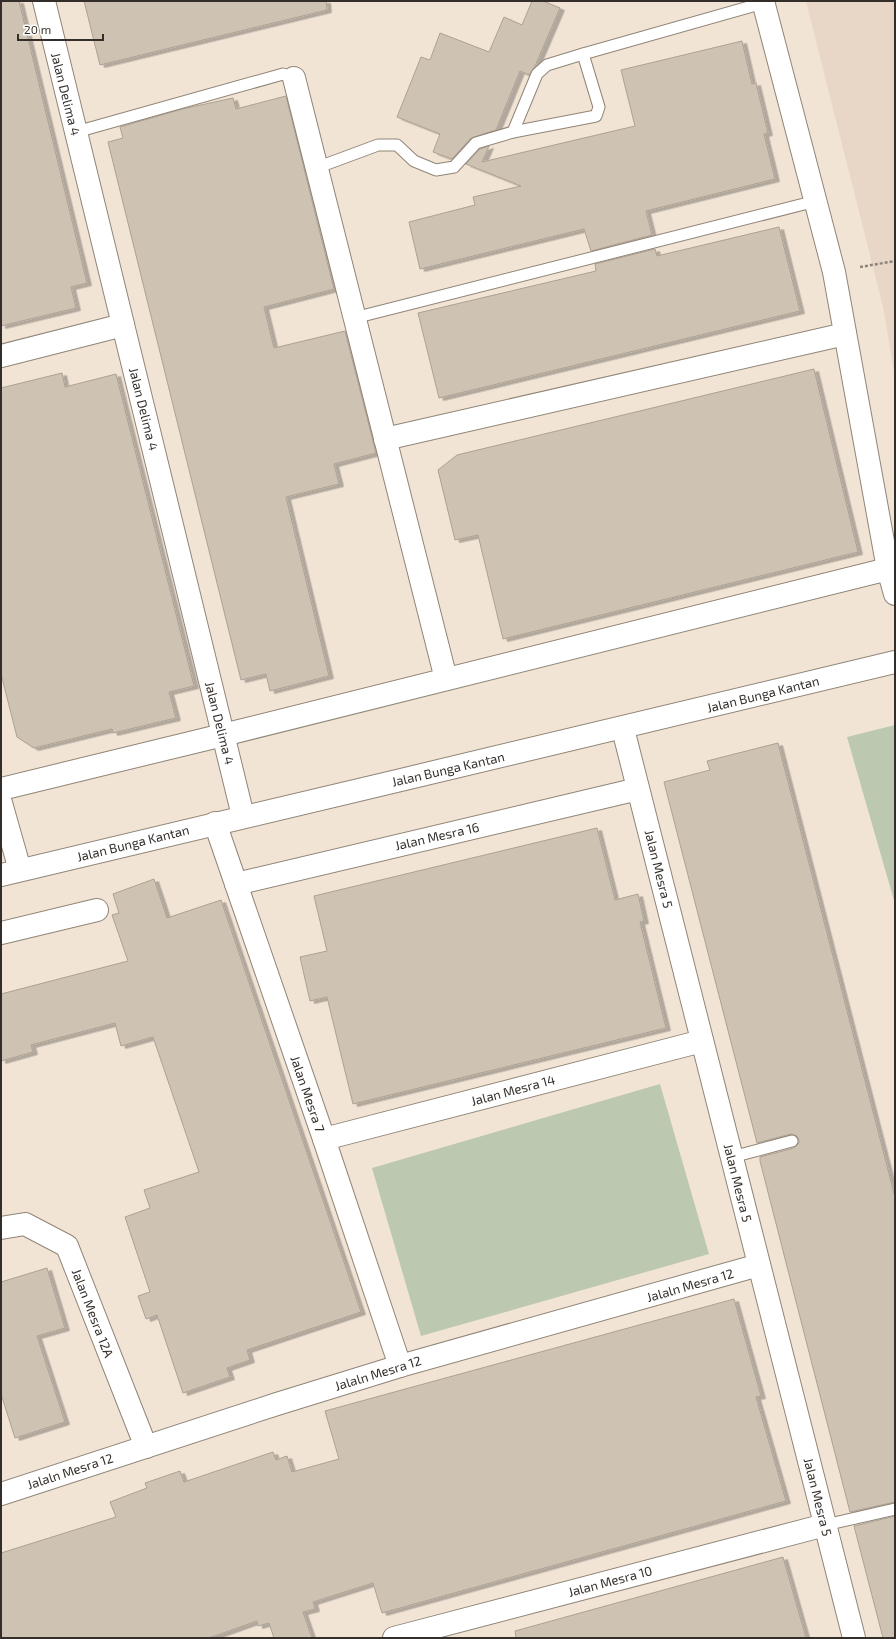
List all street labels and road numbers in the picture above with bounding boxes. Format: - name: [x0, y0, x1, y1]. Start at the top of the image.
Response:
- street label: Jalan Delima 4: [48, 51, 84, 137]
- street label: Jalan Delima 4: [126, 366, 162, 452]
- street label: Jalan Bunga Kantan: [705, 672, 821, 716]
- street label: Jalan Delima 4: [202, 680, 238, 766]
- street label: Jalan Bunga Kantan: [390, 748, 506, 790]
- street label: Jalan Mesra 16: [393, 819, 481, 853]
- street label: Jalan Bunga Kantan: [75, 821, 191, 865]
- street label: Jalan Mesra 5: [642, 828, 676, 910]
- street label: Jalan Mesra 7: [287, 1054, 329, 1135]
- street label: Jalan Mesra 14: [469, 1071, 557, 1109]
- street label: Jalan Mesra 5: [721, 1142, 755, 1224]
- street label: Jalaln Mesra 12: [645, 1265, 735, 1305]
- street label: Jalan Mesra 12A: [69, 1266, 117, 1360]
- street label: Jalaln Mesra 12: [333, 1352, 423, 1394]
- street label: Jalaln Mesra 12: [25, 1450, 115, 1492]
- street label: Jalan Mesra 5: [801, 1456, 835, 1538]
- street label: Jalan Mesra 10: [566, 1562, 654, 1600]

